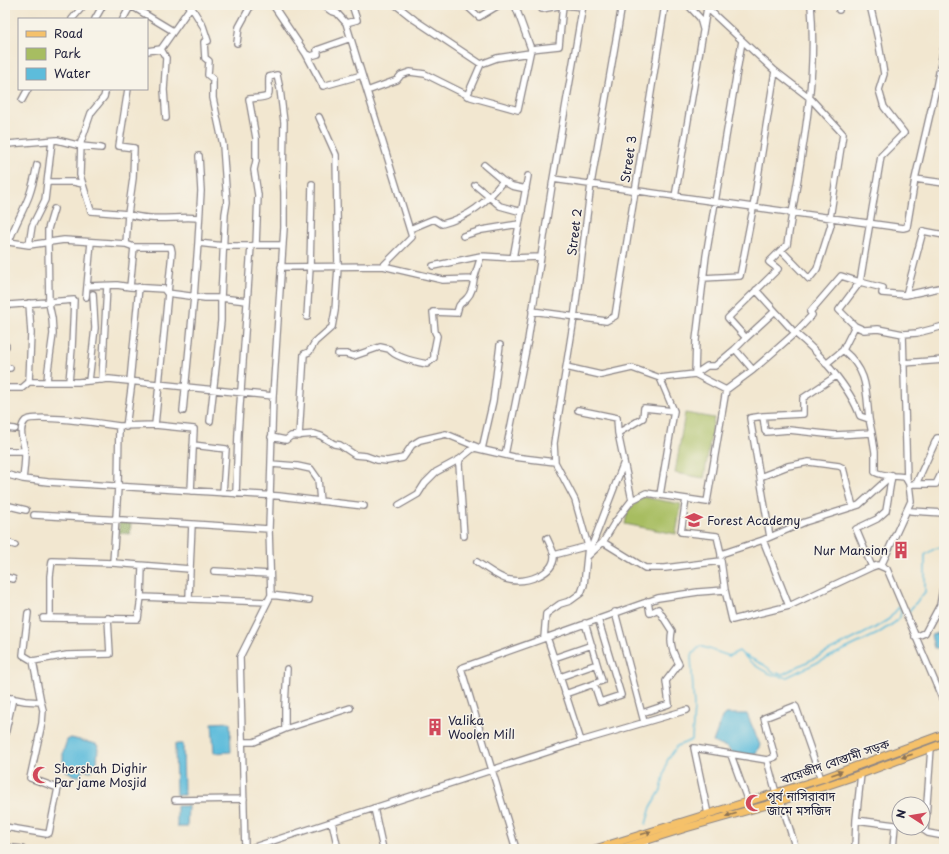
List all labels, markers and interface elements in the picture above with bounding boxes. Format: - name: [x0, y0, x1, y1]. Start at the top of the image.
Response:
- legend: [18, 18, 148, 90]
- text: Road: [54, 24, 83, 42]
- text: Park: [54, 44, 81, 62]
- text: Water: [54, 64, 91, 82]
- street label: Street 3: [615, 134, 641, 184]
- street label: Street 2: [562, 207, 586, 257]
- school or university icon: Forest Academy: [684, 510, 704, 530]
- place label: Forest Academy: [707, 511, 800, 529]
- building icon: Nur Mansion: [891, 540, 911, 560]
- place label: Nur Mansion: [813, 541, 888, 559]
- place label: Valika Woolen Mill: [448, 711, 515, 743]
- building icon: Valika Woolen Mill: [425, 717, 445, 737]
- street label: বায়েজীদ বোস্তামী সড়ক: [777, 734, 892, 788]
- one-way arrow: [901, 753, 913, 759]
- place label: Shershah Dighir Par jame Mosjid: [54, 759, 148, 791]
- mosque icon: Shershah Dighir Par jame Mosjid: [31, 765, 51, 785]
- one-way arrow: [831, 770, 843, 776]
- place label: পূর্ব নাসিরাবাদ জামে মসজিদ: [766, 787, 835, 819]
- mosque icon: পূর্ব নাসিরাবাদ জামে মসজিদ: [744, 793, 764, 813]
- north arrow: [891, 796, 931, 836]
- text: N: [892, 808, 910, 820]
- one-way arrow: [725, 812, 737, 818]
- one-way arrow: [640, 830, 652, 836]

